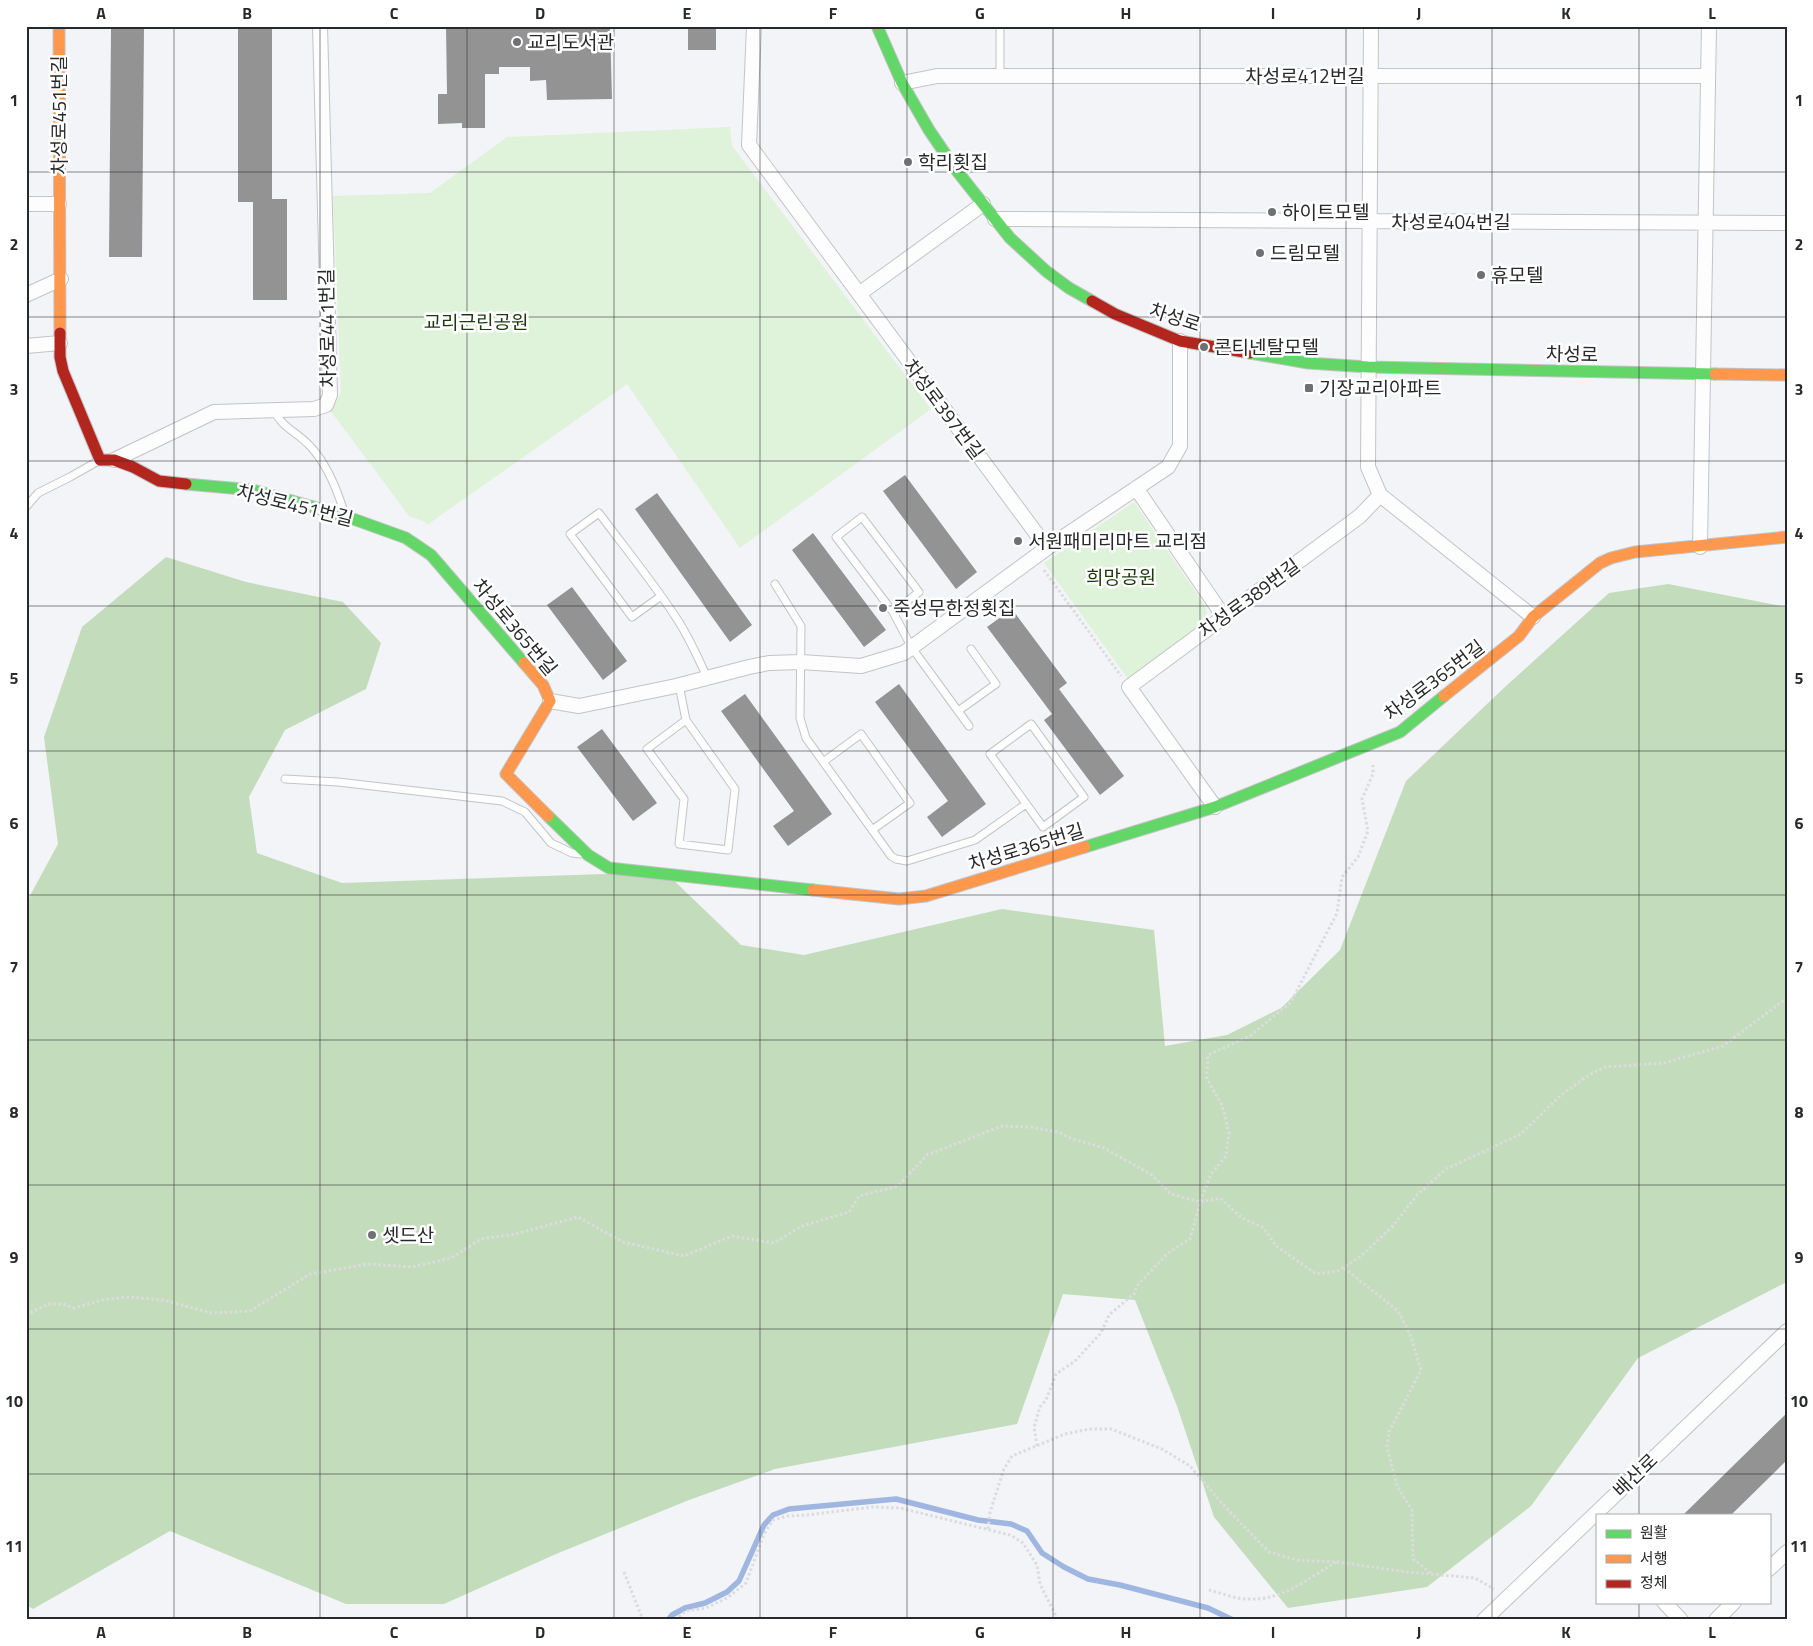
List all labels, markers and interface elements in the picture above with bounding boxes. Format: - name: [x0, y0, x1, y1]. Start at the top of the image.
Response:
- text: A: [96, 1, 106, 25]
- text: B: [242, 1, 252, 25]
- text: C: [390, 1, 399, 25]
- text: D: [535, 1, 545, 25]
- text: E: [683, 1, 692, 25]
- text: F: [829, 1, 838, 25]
- text: G: [975, 1, 985, 25]
- text: H: [1121, 1, 1131, 25]
- text: I: [1271, 1, 1275, 25]
- text: J: [1417, 1, 1421, 25]
- text: K: [1561, 1, 1571, 25]
- text: L: [1708, 1, 1716, 25]
- place label: 교리도서관: [527, 27, 614, 56]
- marker: 교리도서관: [511, 36, 523, 48]
- street label: 차성로451번길: [44, 55, 73, 175]
- street label: 차성로412번길: [1245, 61, 1365, 90]
- text: 1: [10, 88, 18, 112]
- text: 1: [1795, 88, 1803, 112]
- place label: 학리횟집: [918, 147, 988, 176]
- marker: 학리횟집: [902, 156, 914, 168]
- place label: 하이트모텔: [1282, 197, 1369, 226]
- marker: 하이트모텔: [1266, 206, 1278, 218]
- street label: 차성로404번길: [1391, 207, 1511, 236]
- text: 2: [10, 232, 18, 256]
- text: 2: [1795, 232, 1803, 256]
- place label: 드림모텔: [1270, 238, 1340, 267]
- marker: 드림모텔: [1254, 247, 1266, 259]
- place label: 휴모텔: [1491, 260, 1543, 289]
- street label: 차성로441번길: [311, 268, 342, 388]
- marker: 휴모텔: [1475, 269, 1487, 281]
- street label: 차성로: [1146, 295, 1205, 338]
- park label: 교리근린공원: [424, 307, 528, 336]
- place label: 콘티넨탈모텔: [1214, 332, 1319, 361]
- street label: 차성로: [1546, 339, 1598, 368]
- marker: 콘티넨탈모텔: [1198, 341, 1210, 353]
- street label: 차성로397번길: [897, 352, 992, 465]
- place label: 기장교리아파트: [1319, 373, 1441, 402]
- text: 3: [10, 377, 18, 401]
- text: 3: [1795, 377, 1803, 401]
- marker: 기장교리아파트: [1303, 382, 1315, 394]
- street label: 차성로451번길: [234, 476, 357, 533]
- text: 4: [10, 521, 19, 545]
- text: 4: [1795, 521, 1804, 545]
- place label: 서원패미리마트 교리점: [1028, 526, 1207, 555]
- marker: 서원패미리마트 교리점: [1012, 535, 1024, 547]
- street label: 차성로389번길: [1192, 551, 1305, 644]
- park label: 희망공원: [1086, 562, 1156, 591]
- street label: 차성로365번길: [466, 572, 565, 682]
- place label: 죽성무한정횟집: [893, 593, 1015, 622]
- marker: 죽성무한정횟집: [877, 602, 889, 614]
- street label: 차성로365번길: [1377, 632, 1490, 727]
- text: 5: [10, 666, 19, 690]
- text: 5: [1795, 666, 1804, 690]
- text: 6: [10, 811, 19, 835]
- text: 6: [1795, 811, 1804, 835]
- street label: 차성로365번길: [965, 815, 1087, 878]
- text: 7: [10, 955, 18, 979]
- text: 7: [1795, 955, 1803, 979]
- text: 8: [10, 1100, 19, 1124]
- text: 8: [1795, 1100, 1804, 1124]
- place label: 셋드산: [382, 1220, 434, 1249]
- marker: 셋드산: [366, 1229, 378, 1241]
- text: 9: [10, 1245, 19, 1269]
- text: 9: [1795, 1245, 1804, 1269]
- text: 10: [5, 1389, 23, 1413]
- text: 10: [1790, 1389, 1808, 1413]
- street label: 배산로: [1606, 1446, 1664, 1503]
- legend: [1596, 1514, 1770, 1604]
- text: 원활: [1640, 1521, 1668, 1544]
- text: 11: [5, 1534, 23, 1558]
- text: 11: [1790, 1534, 1808, 1558]
- text: 서행: [1640, 1547, 1668, 1570]
- text: 정체: [1640, 1571, 1668, 1594]
- text: A: [96, 1620, 106, 1644]
- text: B: [242, 1620, 252, 1644]
- text: C: [390, 1620, 399, 1644]
- text: D: [535, 1620, 545, 1644]
- text: E: [683, 1620, 692, 1644]
- text: F: [829, 1620, 838, 1644]
- text: G: [975, 1620, 985, 1644]
- text: H: [1121, 1620, 1131, 1644]
- text: I: [1271, 1620, 1275, 1644]
- text: J: [1417, 1620, 1421, 1644]
- text: K: [1561, 1620, 1571, 1644]
- text: L: [1708, 1620, 1716, 1644]

